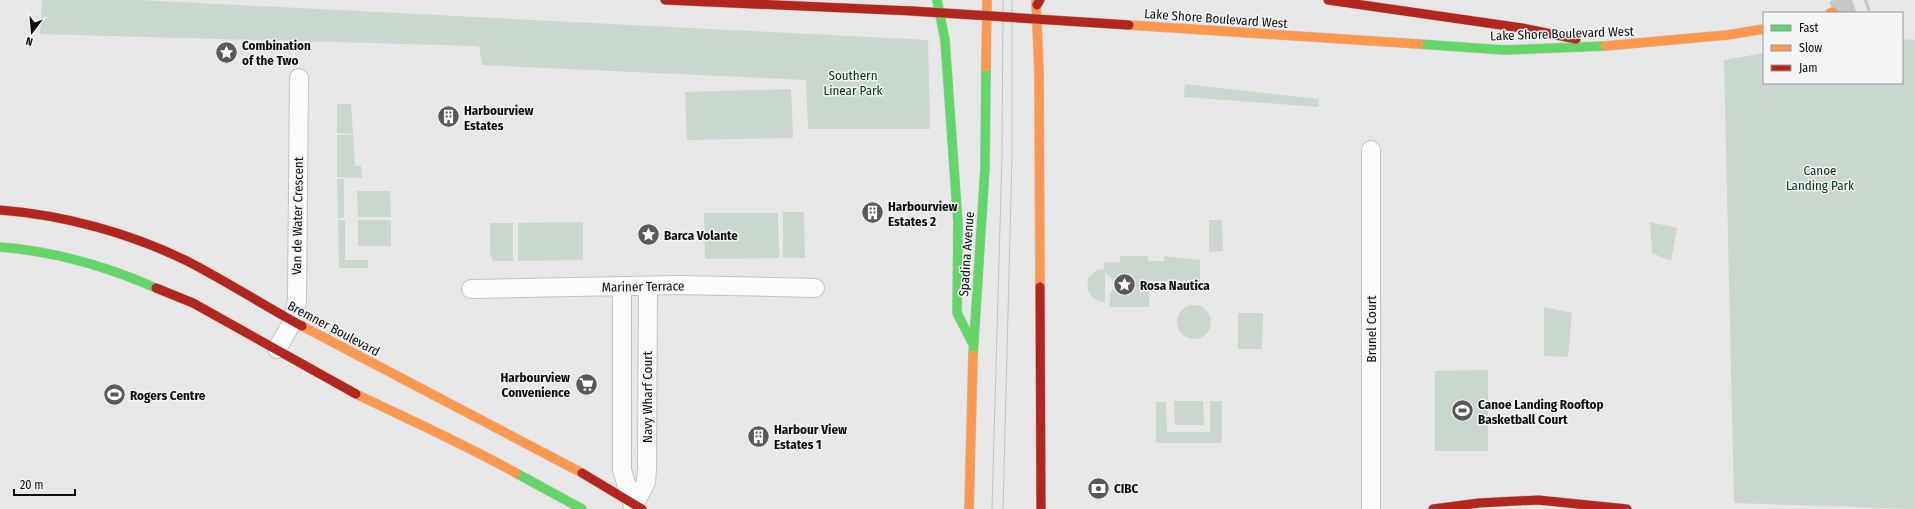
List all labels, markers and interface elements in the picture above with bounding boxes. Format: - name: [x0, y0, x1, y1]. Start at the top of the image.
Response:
- street label: Lake Shore Boulevard West: [1144, 6, 1289, 31]
- north arrow: [12, 12, 52, 52]
- legend: [1763, 12, 1903, 84]
- text: Fast: [1799, 21, 1818, 35]
- street label: Lake Shore Boulevard West: [1490, 23, 1635, 44]
- text: N: [24, 34, 34, 48]
- place label: Combination of the Two: [242, 38, 311, 68]
- place icon: Combination of the Two: [213, 39, 239, 65]
- text: Slow: [1799, 41, 1822, 55]
- text: Jam: [1799, 61, 1817, 75]
- park label: Southern Linear Park: [823, 68, 884, 98]
- place label: Harbourview Estates: [464, 103, 534, 133]
- building icon: Harbourview Estates: [436, 104, 462, 130]
- street label: Van de Water Crescent: [289, 156, 306, 275]
- park label: Canoe Landing Park: [1786, 163, 1855, 193]
- place label: Harbourview Estates 2: [888, 199, 958, 229]
- building icon: Harbourview Estates 2: [859, 200, 885, 226]
- street label: Spadina Avenue: [956, 211, 977, 297]
- place icon: Barca Volante: [635, 222, 661, 248]
- place label: Barca Volante: [664, 228, 738, 243]
- place icon: Rosa Nautica: [1112, 272, 1138, 298]
- street label: Mariner Terrace: [601, 278, 685, 295]
- place label: Rosa Nautica: [1140, 278, 1210, 293]
- street label: Brunel Court: [1364, 295, 1379, 362]
- street label: Bremner Boulevard: [285, 298, 382, 359]
- street label: Navy Wharf Court: [640, 350, 655, 443]
- place label: Harbourview Convenience: [500, 370, 570, 400]
- supermarket icon: Harbourview Convenience: [573, 371, 599, 397]
- sports icon: Rogers Centre: [101, 382, 127, 408]
- place label: Rogers Centre: [130, 388, 206, 403]
- place label: Canoe Landing Rooftop Basketball Court: [1478, 397, 1604, 427]
- sports icon: Canoe Landing Rooftop Basketball Court: [1449, 398, 1475, 424]
- place label: Harbour View Estates 1: [774, 422, 847, 452]
- building icon: Harbour View Estates 1: [745, 423, 771, 449]
- scale bar: [14, 471, 75, 497]
- bank icon: CIBC: [1086, 475, 1112, 501]
- text: 20 m: [20, 478, 44, 492]
- place label: CIBC: [1114, 481, 1139, 496]

